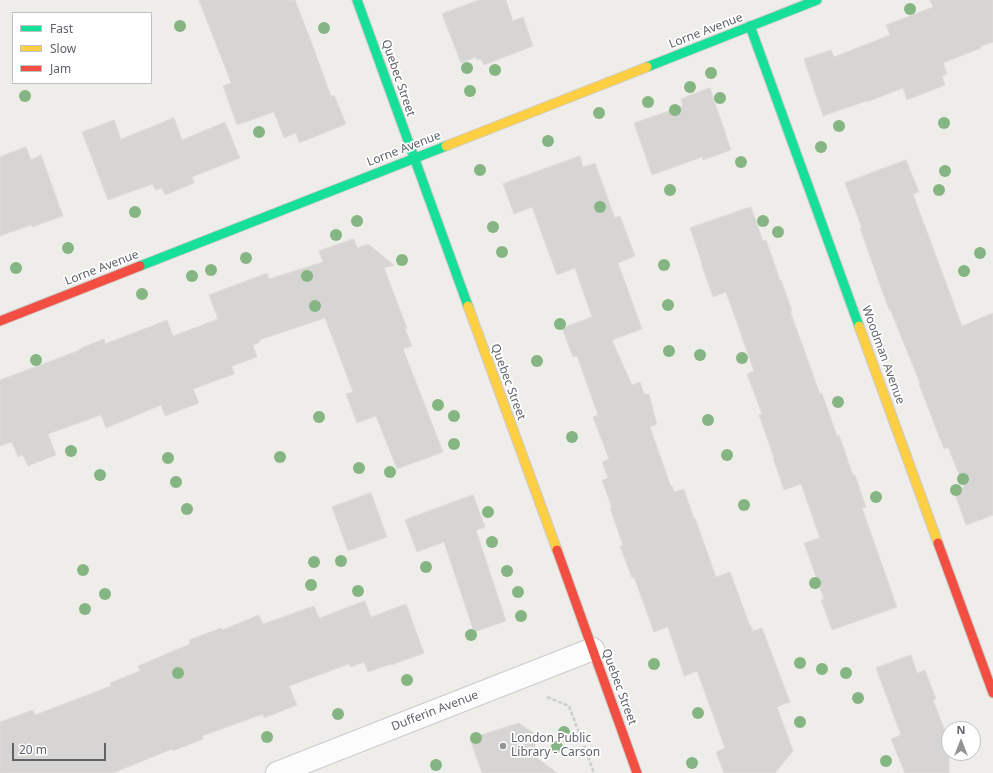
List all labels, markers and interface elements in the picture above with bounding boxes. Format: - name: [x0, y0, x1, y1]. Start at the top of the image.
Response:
- street label: Lorne Avenue: [667, 10, 745, 52]
- legend: [12, 12, 152, 84]
- text: Fast: [50, 20, 73, 37]
- street label: Quebec Street: [378, 38, 418, 118]
- text: Slow: [50, 40, 76, 57]
- text: Jam: [50, 60, 71, 77]
- street label: Lorne Avenue: [365, 128, 443, 170]
- street label: Lorne Avenue: [63, 247, 141, 289]
- street label: Woodman Avenue: [859, 304, 907, 406]
- street label: Quebec Street: [488, 342, 528, 422]
- street label: Quebec Street: [599, 647, 639, 727]
- street label: Dufferin Avenue: [390, 688, 480, 734]
- north arrow: [941, 721, 981, 761]
- text: N: [957, 722, 965, 737]
- place label: London Public Library - Carson: [511, 732, 600, 760]
- scale bar: [14, 735, 108, 761]
- text: 20 m: [19, 741, 47, 758]
- marker: London Public Library - Carson: [498, 741, 508, 751]

